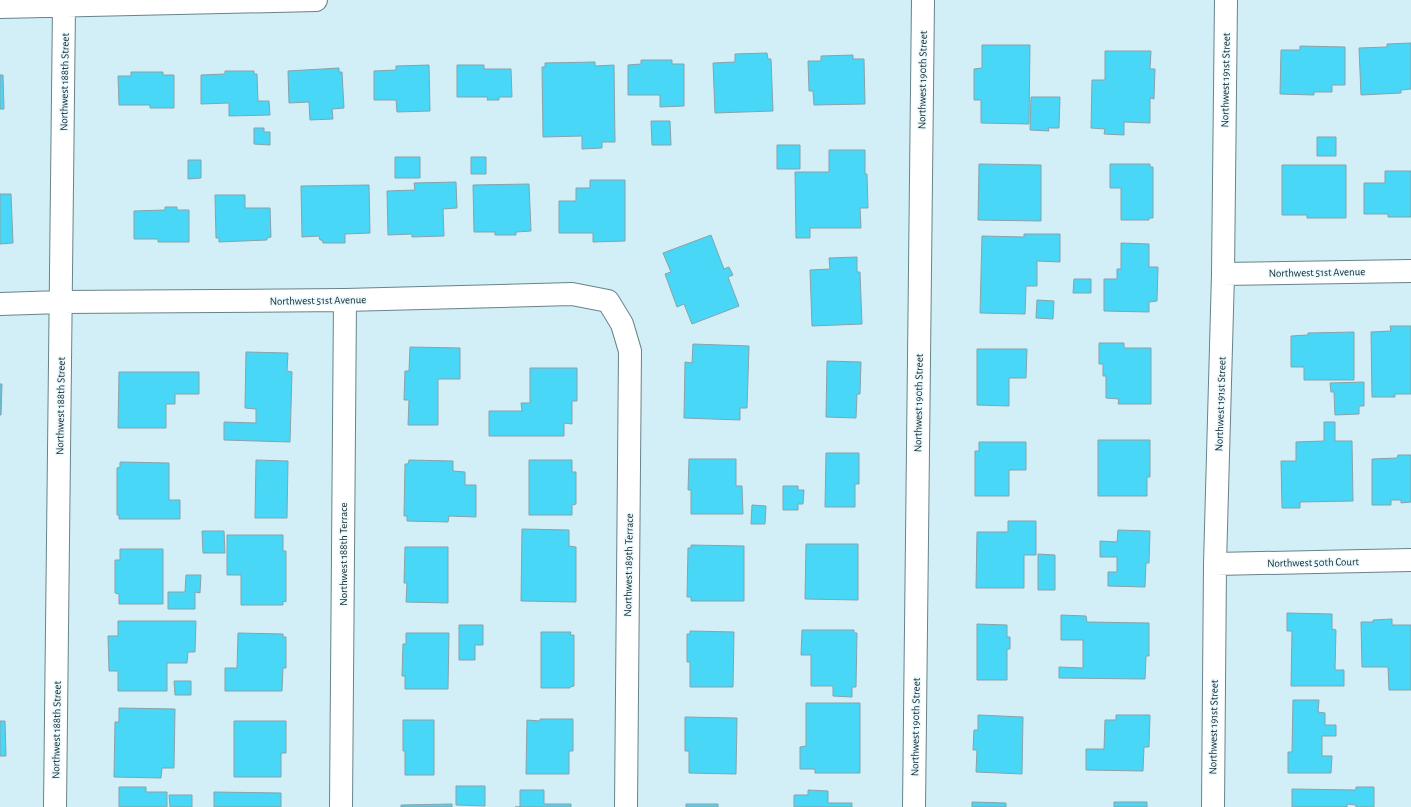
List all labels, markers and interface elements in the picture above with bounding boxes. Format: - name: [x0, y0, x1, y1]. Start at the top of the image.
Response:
- street label: Northwest 190th Street: [916, 30, 929, 129]
- street label: Northwest 188th Street: [58, 32, 71, 131]
- street label: Northwest 191st Street: [1219, 32, 1232, 128]
- street label: Northwest 51st Avenue: [1269, 266, 1365, 279]
- street label: Northwest 51st Avenue: [270, 294, 366, 307]
- street label: Northwest 190th Street: [912, 353, 925, 452]
- street label: Northwest 188th Street: [54, 356, 67, 455]
- street label: Northwest 191st Street: [1213, 356, 1228, 452]
- street label: Northwest 188th Terrace: [338, 502, 349, 606]
- street label: Northwest 189th Terrace: [622, 513, 635, 617]
- street label: Northwest 50th Court: [1267, 556, 1359, 569]
- street label: Northwest 190th Street: [909, 677, 922, 776]
- street label: Northwest 191st Street: [1207, 679, 1220, 775]
- street label: Northwest 188th Street: [50, 680, 63, 779]

